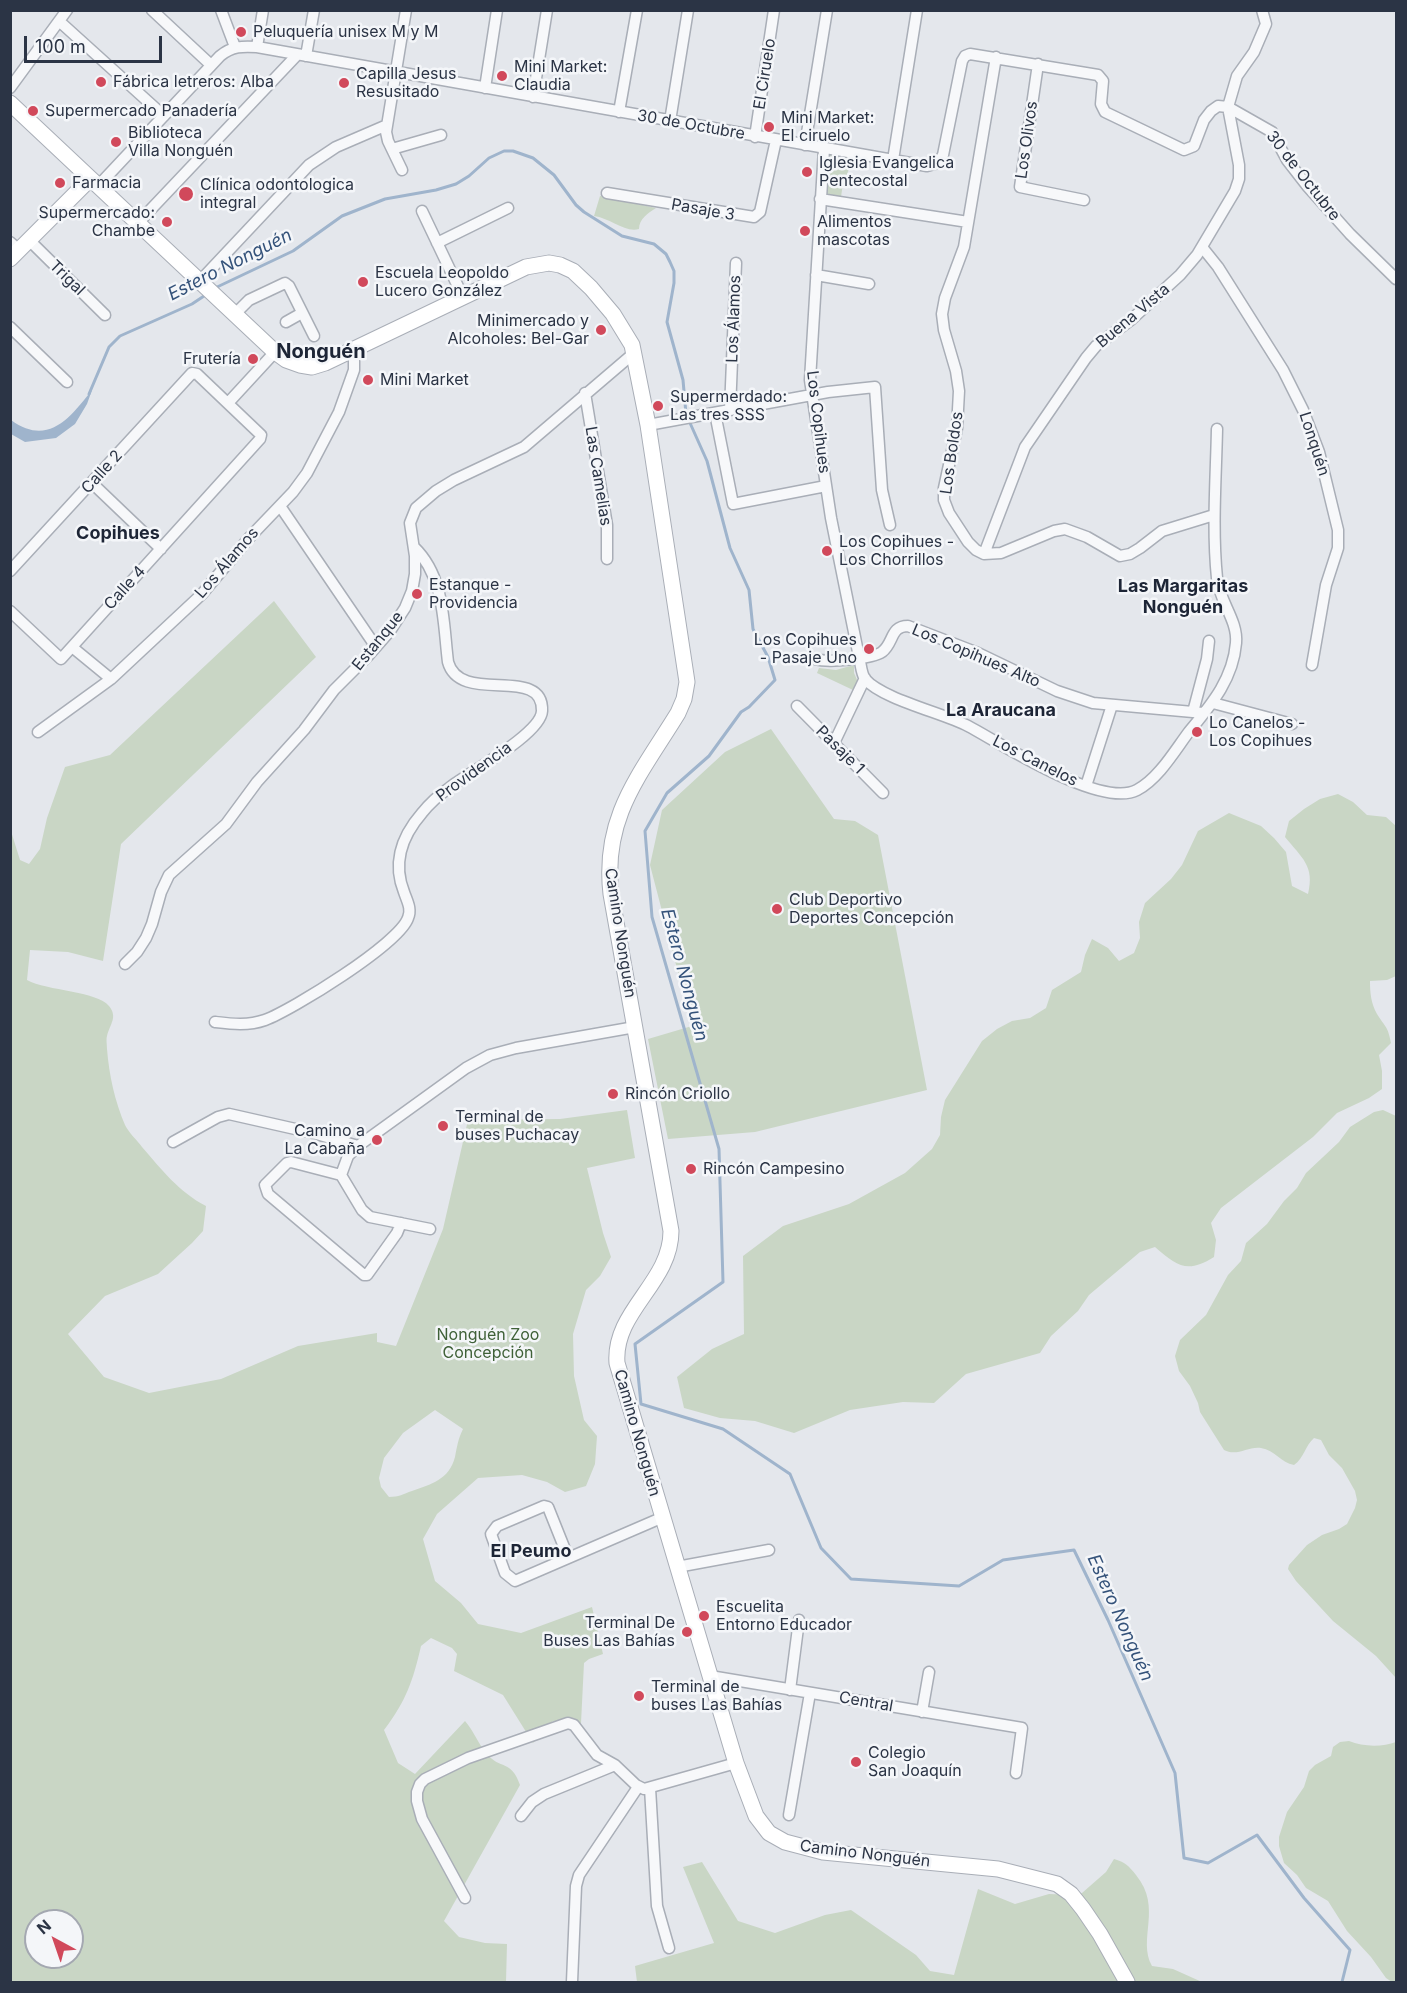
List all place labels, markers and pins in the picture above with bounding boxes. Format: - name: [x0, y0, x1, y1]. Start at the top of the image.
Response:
- place label: Peluquería unisex M y M: [253, 22, 438, 42]
- marker: Peluquería unisex M y M: [234, 25, 248, 39]
- place label: Mini Market: Claudia: [514, 57, 607, 95]
- place label: Capilla Jesus Resusitado: [356, 64, 456, 102]
- marker: Mini Market: Claudia: [495, 69, 509, 83]
- place label: Fábrica letreros: Alba: [113, 72, 274, 92]
- marker: Fábrica letreros: Alba: [94, 75, 108, 89]
- marker: Capilla Jesus Resusitado: [337, 76, 351, 90]
- place label: Supermercado Panadería: [45, 101, 237, 121]
- marker: Supermercado Panadería: [26, 104, 40, 118]
- place label: Mini Market: El ciruelo: [781, 108, 874, 146]
- marker: Mini Market: El ciruelo: [762, 120, 776, 134]
- place label: Biblioteca Villa Nonguén: [128, 123, 233, 161]
- marker: Biblioteca Villa Nonguén: [109, 135, 123, 149]
- place label: Iglesia Evangelica Pentecostal: [819, 153, 954, 191]
- marker: Iglesia Evangelica Pentecostal: [800, 165, 814, 179]
- place label: Farmacia: [72, 173, 141, 193]
- place label: Clínica odontologica integral: [200, 175, 354, 213]
- marker: Farmacia: [53, 176, 67, 190]
- marker: Clínica odontologica integral: [177, 185, 195, 203]
- place label: Supermercado: Chambe: [38, 203, 155, 241]
- place label: Alimentos mascotas: [817, 212, 892, 250]
- marker: Supermercado: Chambe: [160, 215, 174, 229]
- marker: Alimentos mascotas: [798, 224, 812, 238]
- place label: Escuela Leopoldo Lucero González: [375, 263, 509, 301]
- marker: Escuela Leopoldo Lucero González: [356, 275, 370, 289]
- place label: Minimercado y Alcoholes: Bel-Gar: [448, 311, 589, 349]
- marker: Minimercado y Alcoholes: Bel-Gar: [594, 323, 608, 337]
- place label: Frutería: [183, 349, 241, 369]
- marker: Frutería: [246, 352, 260, 366]
- place label: Mini Market: [380, 370, 469, 390]
- marker: Mini Market: [361, 373, 375, 387]
- place label: Supermerdado: Las tres SSS: [670, 387, 787, 425]
- marker: Supermerdado: Las tres SSS: [651, 399, 665, 413]
- place label: Los Copihues - Los Chorrillos: [839, 532, 954, 570]
- marker: Los Copihues - Los Chorrillos: [820, 544, 834, 558]
- place label: Estanque - Providencia: [429, 575, 518, 613]
- marker: Estanque - Providencia: [410, 587, 424, 601]
- place label: Los Copihues - Pasaje Uno: [754, 630, 857, 668]
- marker: Los Copihues - Pasaje Uno: [862, 642, 876, 656]
- place label: Lo Canelos - Los Copihues: [1209, 713, 1312, 751]
- marker: Lo Canelos - Los Copihues: [1190, 725, 1204, 739]
- place label: Club Deportivo Deportes Concepción: [789, 890, 954, 928]
- marker: Club Deportivo Deportes Concepción: [770, 902, 784, 916]
- place label: Rincón Criollo: [625, 1084, 730, 1104]
- marker: Rincón Criollo: [606, 1087, 620, 1101]
- place label: Terminal de buses Puchacay: [455, 1107, 579, 1145]
- marker: Terminal de buses Puchacay: [436, 1119, 450, 1133]
- place label: Camino a La Cabaña: [284, 1121, 365, 1159]
- marker: Camino a La Cabaña: [370, 1133, 384, 1147]
- place label: Rincón Campesino: [703, 1159, 844, 1179]
- marker: Rincón Campesino: [684, 1162, 698, 1176]
- place label: Escuelita Entorno Educador: [716, 1597, 852, 1635]
- marker: Escuelita Entorno Educador: [697, 1609, 711, 1623]
- place label: Terminal De Buses Las Bahías: [543, 1613, 675, 1651]
- marker: Terminal De Buses Las Bahías: [680, 1625, 694, 1639]
- place label: Terminal de buses Las Bahías: [651, 1677, 782, 1715]
- marker: Terminal de buses Las Bahías: [632, 1689, 646, 1703]
- place label: Colegio San Joaquín: [868, 1743, 962, 1781]
- marker: Colegio San Joaquín: [849, 1755, 863, 1769]

